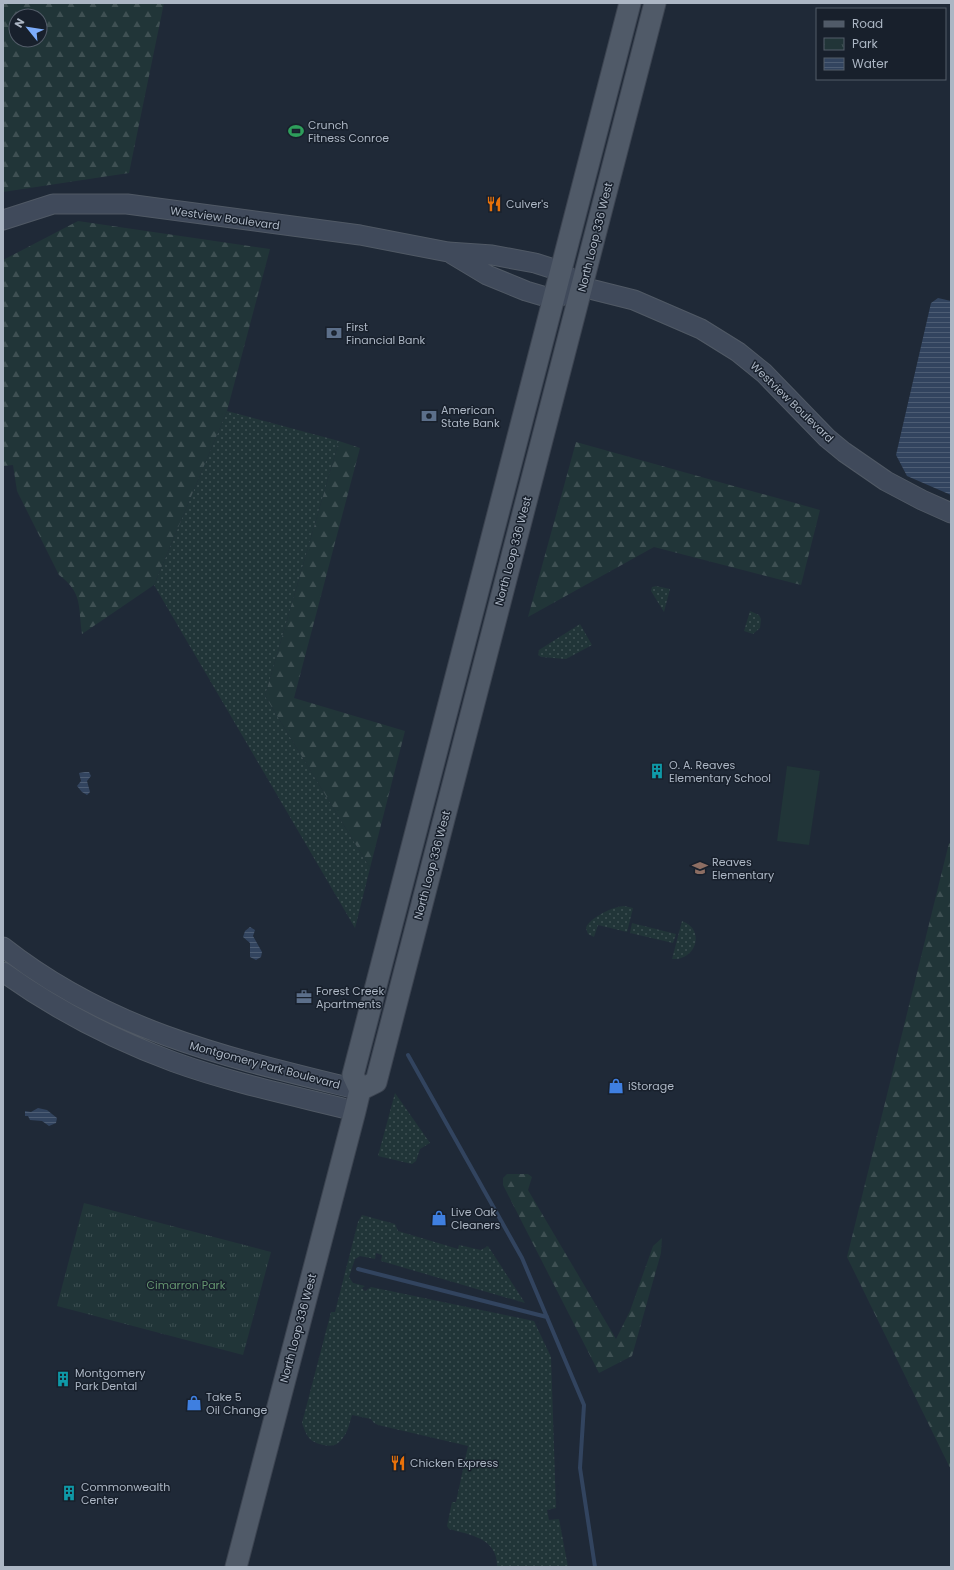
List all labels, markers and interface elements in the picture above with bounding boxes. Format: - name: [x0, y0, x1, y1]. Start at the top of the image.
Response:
- north arrow: [8, 8, 48, 48]
- legend: [816, 8, 946, 80]
- text: N: [10, 15, 28, 31]
- text: Road: [852, 15, 883, 32]
- text: Park: [852, 35, 879, 52]
- text: Water: [852, 55, 889, 72]
- place label: Crunch Fitness Conroe: [308, 117, 389, 146]
- sports icon: Crunch Fitness Conroe: [287, 122, 305, 140]
- street label: North Loop 336 West: [574, 181, 616, 293]
- restaurant icon: Culver's: [485, 195, 503, 213]
- place label: Culver's: [506, 196, 549, 212]
- street label: Westview Boulevard: [169, 202, 281, 234]
- place label: First Financial Bank: [346, 319, 425, 348]
- bank icon: First Financial Bank: [325, 324, 343, 342]
- street label: Westview Boulevard: [747, 358, 837, 446]
- place label: American State Bank: [441, 402, 500, 431]
- bank icon: American State Bank: [420, 407, 438, 425]
- street label: North Loop 336 West: [491, 495, 535, 607]
- place label: O. A. Reaves Elementary School: [669, 757, 771, 786]
- building icon: O. A. Reaves Elementary School: [648, 762, 666, 780]
- street label: North Loop 336 West: [410, 809, 454, 921]
- place label: Reaves Elementary: [712, 854, 775, 883]
- school or university icon: Reaves Elementary: [691, 859, 709, 877]
- place label: Forest Creek Apartments: [316, 983, 384, 1012]
- office icon: Forest Creek Apartments: [295, 988, 313, 1006]
- street label: Montgomery Park Boulevard: [188, 1037, 342, 1093]
- shop icon: iStorage: [607, 1077, 625, 1095]
- place label: iStorage: [628, 1078, 674, 1094]
- place label: Live Oak Cleaners: [451, 1204, 500, 1233]
- shop icon: Live Oak Cleaners: [430, 1209, 448, 1227]
- street label: North Loop 336 West: [276, 1272, 320, 1384]
- park label: Cimarron Park: [147, 1277, 226, 1293]
- place label: Montgomery Park Dental: [75, 1365, 146, 1394]
- building icon: Montgomery Park Dental: [54, 1370, 72, 1388]
- place label: Take 5 Oil Change: [206, 1389, 267, 1418]
- shop icon: Take 5 Oil Change: [185, 1394, 203, 1412]
- restaurant icon: Chicken Express: [389, 1454, 407, 1472]
- place label: Chicken Express: [410, 1455, 498, 1471]
- place label: Commonwealth Center: [81, 1479, 170, 1508]
- building icon: Commonwealth Center: [60, 1484, 78, 1502]

